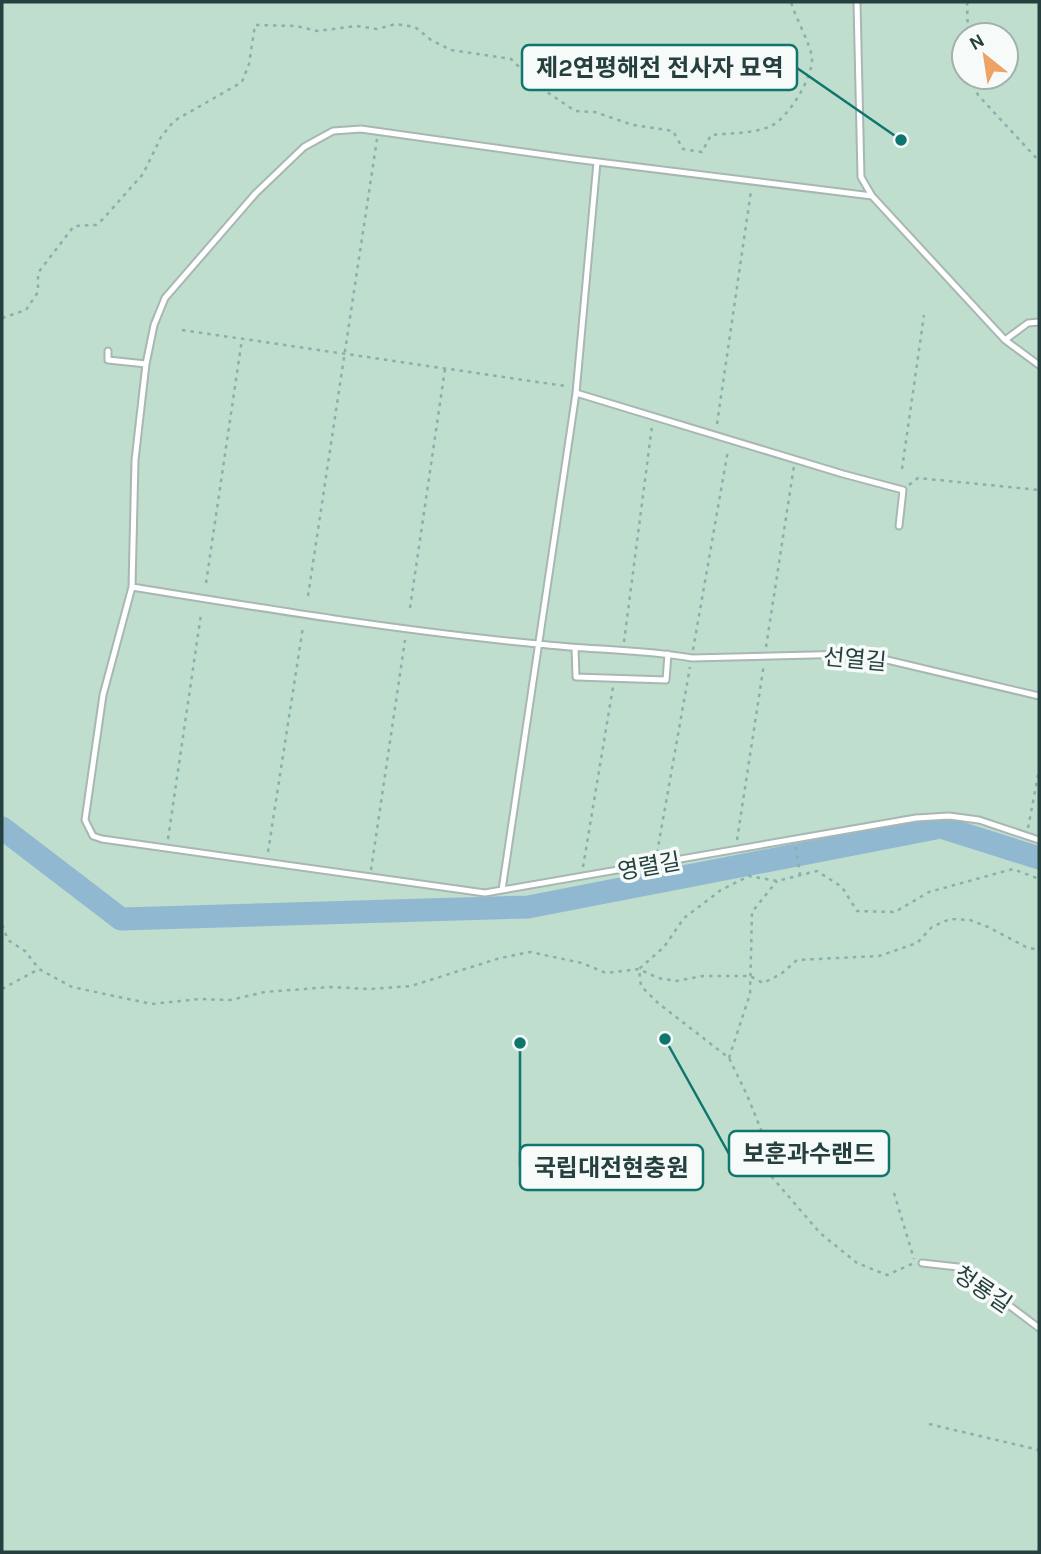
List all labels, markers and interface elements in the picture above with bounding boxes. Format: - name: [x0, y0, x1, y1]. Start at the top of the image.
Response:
- north arrow: [950, 21, 1020, 91]
- text: N: [966, 29, 988, 55]
- callout: 제2연평해전 전사자 묘역: [522, 45, 797, 90]
- text: 제2연평해전 전사자 묘역: [536, 54, 784, 82]
- street label: 선열길: [822, 643, 888, 676]
- street label: 영렬길: [615, 848, 683, 885]
- callout: 보훈과수랜드: [729, 1131, 889, 1176]
- text: 보훈과수랜드: [743, 1140, 875, 1168]
- callout: 국립대전현충원: [520, 1145, 703, 1190]
- text: 국립대전현충원: [534, 1154, 688, 1182]
- street label: 청룡길: [949, 1260, 1017, 1318]

